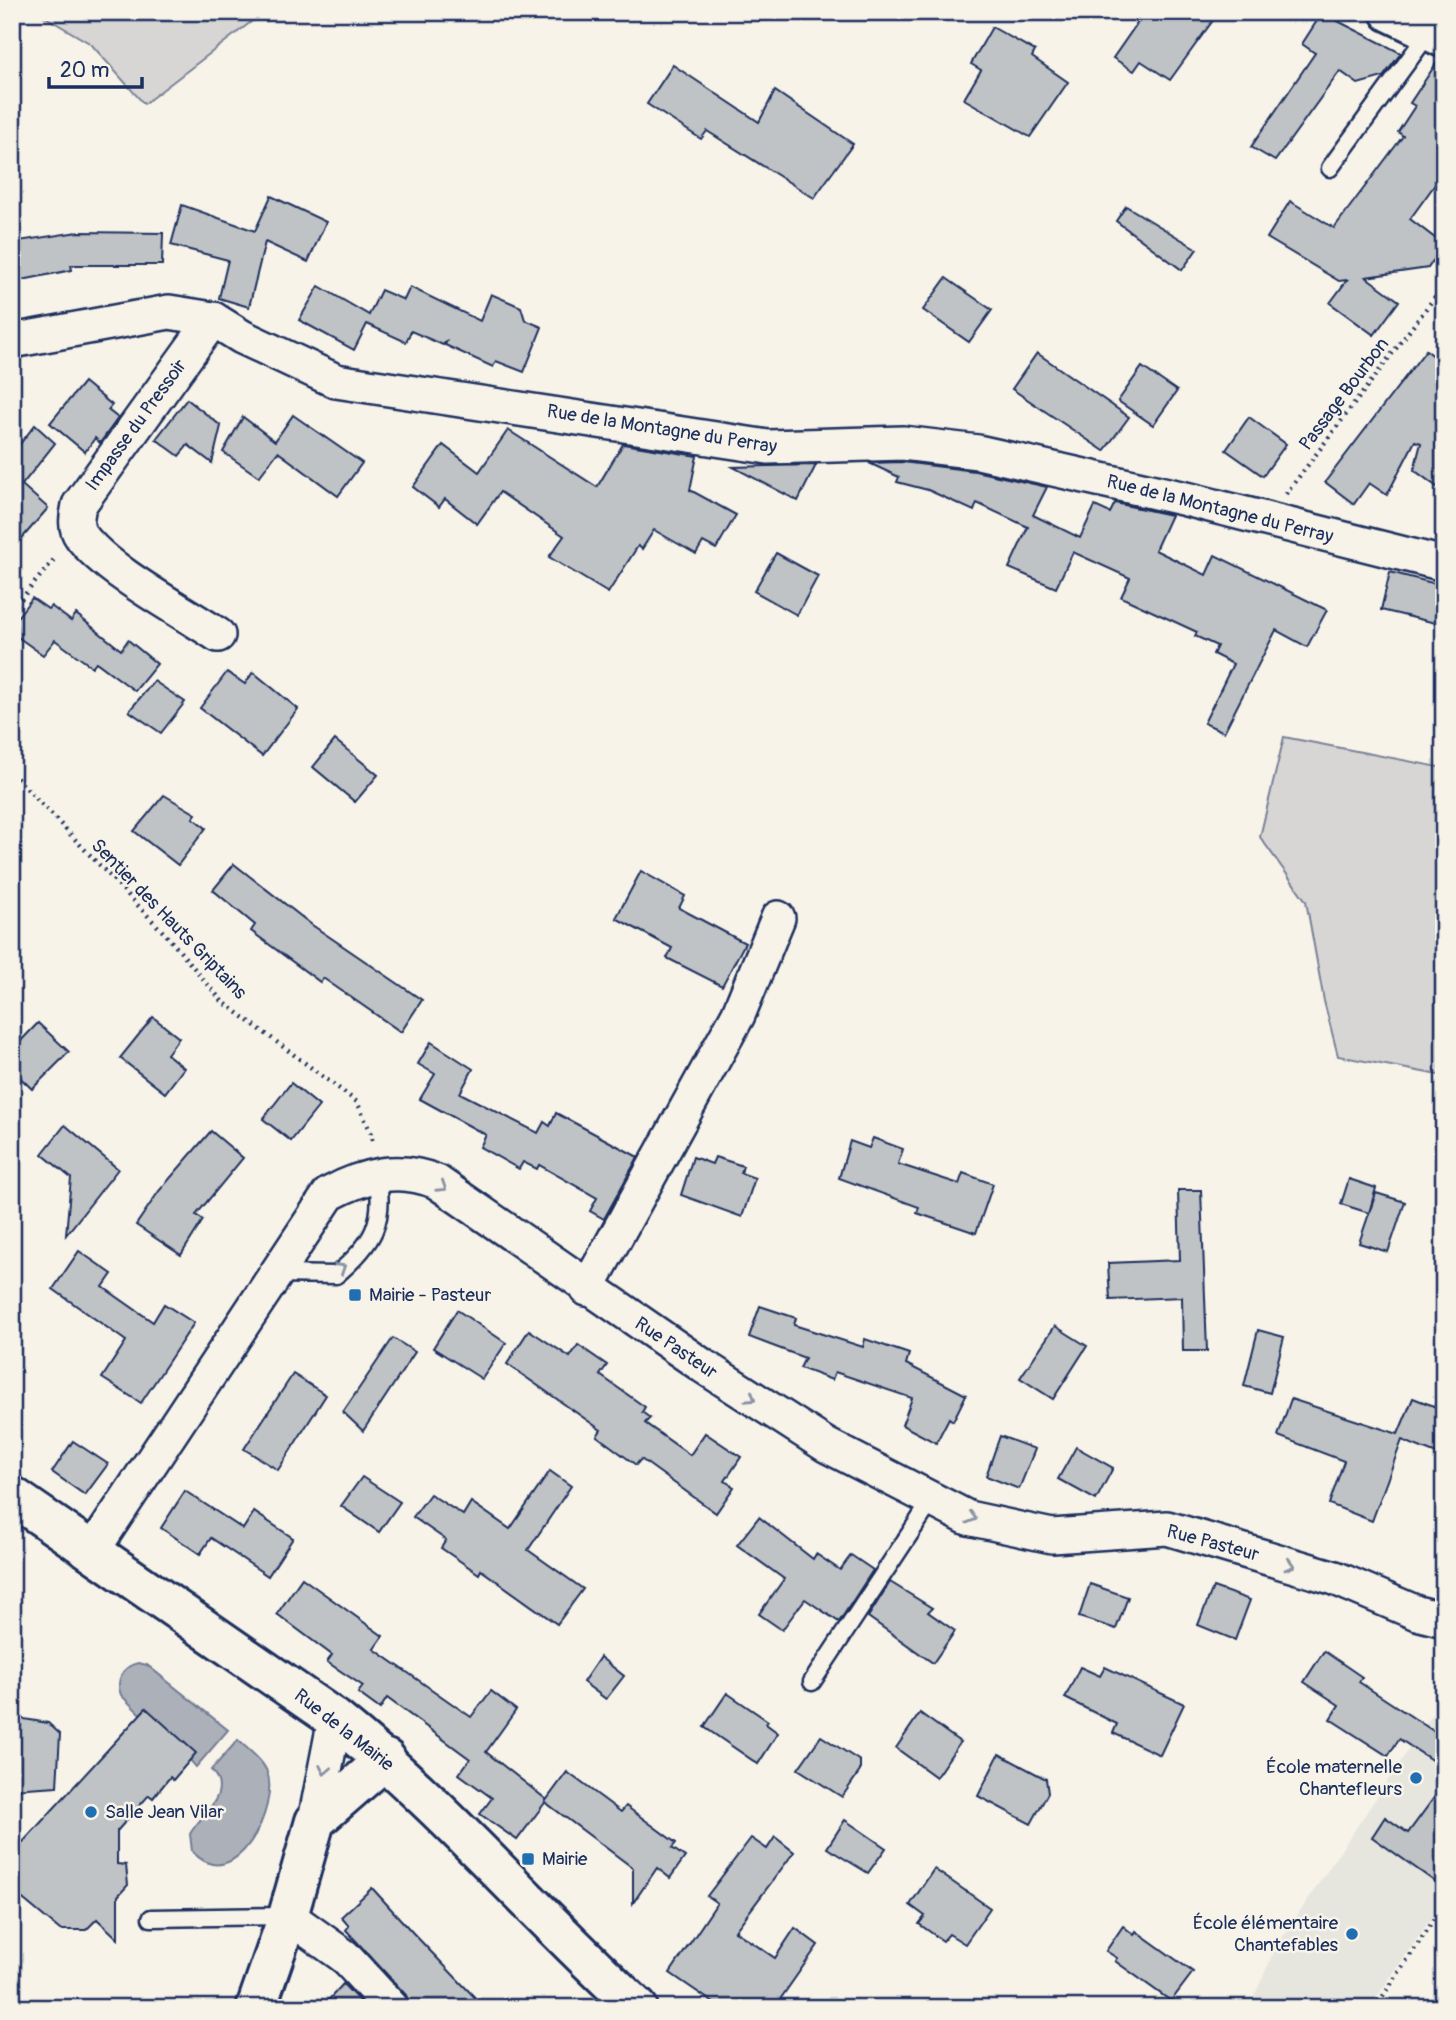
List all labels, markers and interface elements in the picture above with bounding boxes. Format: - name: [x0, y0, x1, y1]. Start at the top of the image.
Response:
- scale bar: [49, 46, 142, 90]
- text: 20 m: [60, 57, 109, 84]
- street label: Passage Bourbon: [1294, 333, 1394, 455]
- street label: Impasse du Pressoir: [80, 354, 192, 495]
- street label: Rue de la Montagne du Perray: [545, 399, 779, 459]
- street label: Rue de la Montagne du Perray: [1104, 469, 1336, 549]
- street label: Sentier des Hauts Griptains: [86, 834, 252, 1005]
- one-way arrow: [434, 1179, 447, 1191]
- one-way arrow: [333, 1264, 346, 1277]
- place label: Mairie - Pasteur: [369, 1283, 491, 1307]
- marker: Mairie - Pasteur: [347, 1287, 363, 1303]
- street label: Rue Pasteur: [630, 1312, 722, 1384]
- one-way arrow: [744, 1389, 757, 1402]
- one-way arrow: [965, 1510, 978, 1524]
- street label: Rue Pasteur: [1164, 1519, 1262, 1567]
- one-way arrow: [1284, 1556, 1296, 1571]
- street label: Rue de la Mairie: [289, 1684, 399, 1777]
- place label: École maternelle Chantefleurs: [1266, 1755, 1403, 1801]
- one-way arrow: [318, 1764, 333, 1776]
- marker: École maternelle Chantefleurs: [1408, 1770, 1424, 1786]
- place label: Salle Jean Vilar: [105, 1800, 224, 1824]
- marker: Salle Jean Vilar: [83, 1804, 99, 1820]
- place label: Mairie: [542, 1847, 588, 1871]
- marker: Mairie: [520, 1851, 536, 1867]
- place label: École élémentaire Chantefables: [1193, 1911, 1339, 1957]
- marker: École élémentaire Chantefables: [1344, 1926, 1360, 1942]

